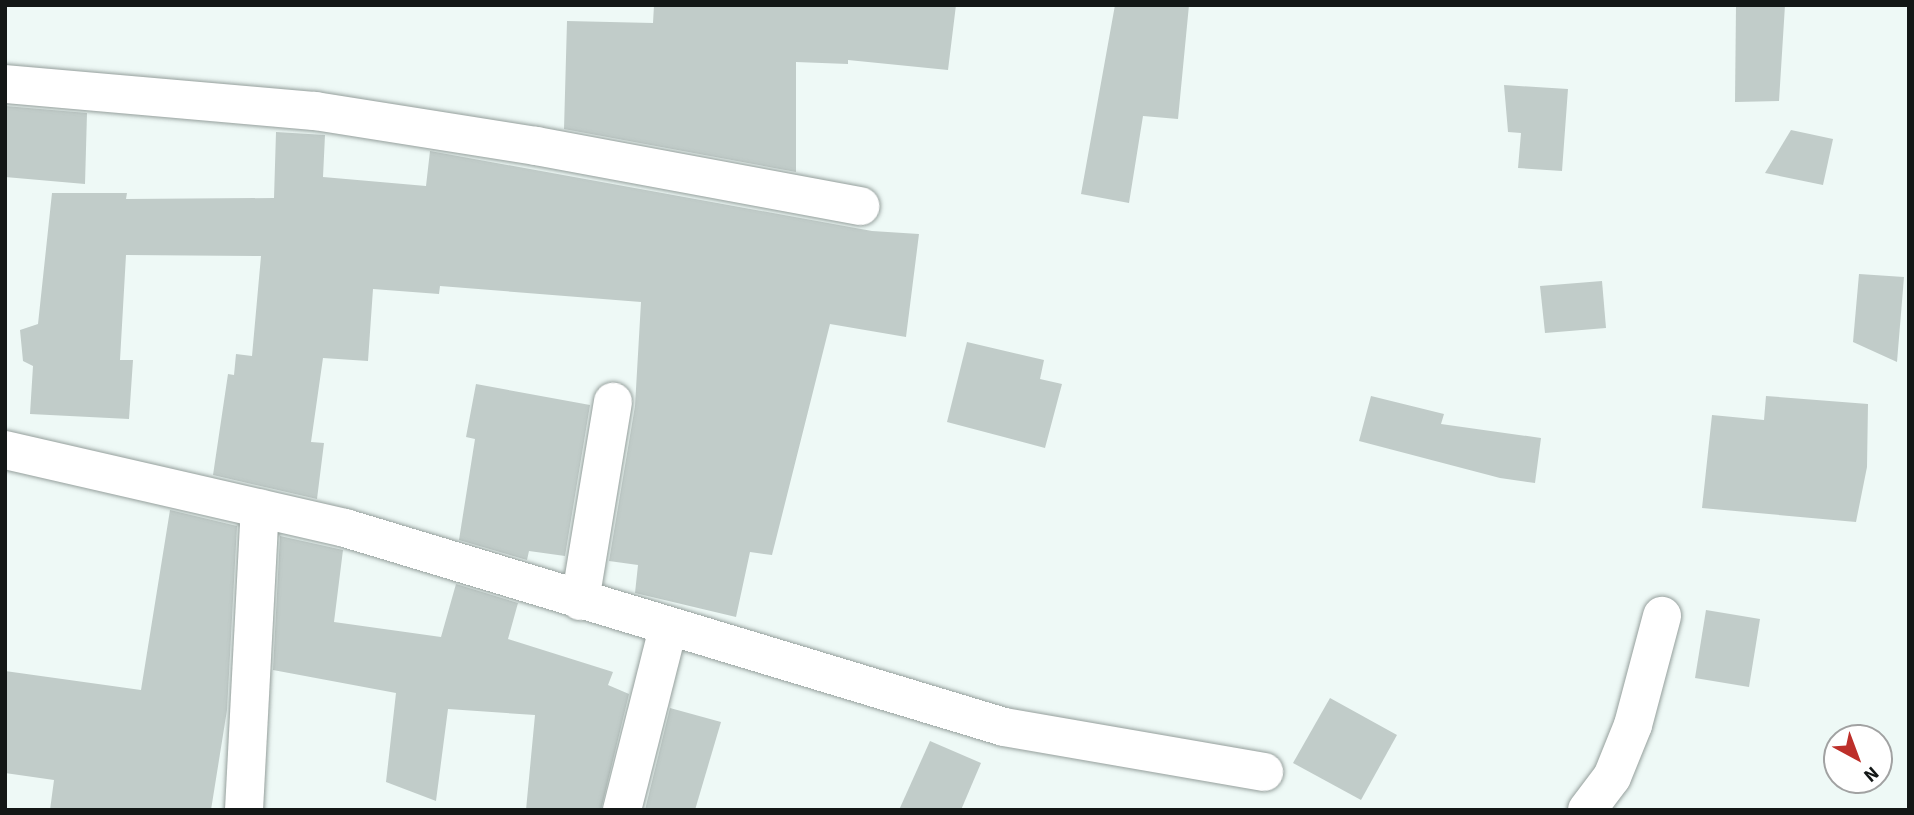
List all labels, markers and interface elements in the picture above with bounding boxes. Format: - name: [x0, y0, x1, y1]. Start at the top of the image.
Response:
- north arrow: [1823, 724, 1893, 794]
- text: N: [1857, 759, 1884, 788]

